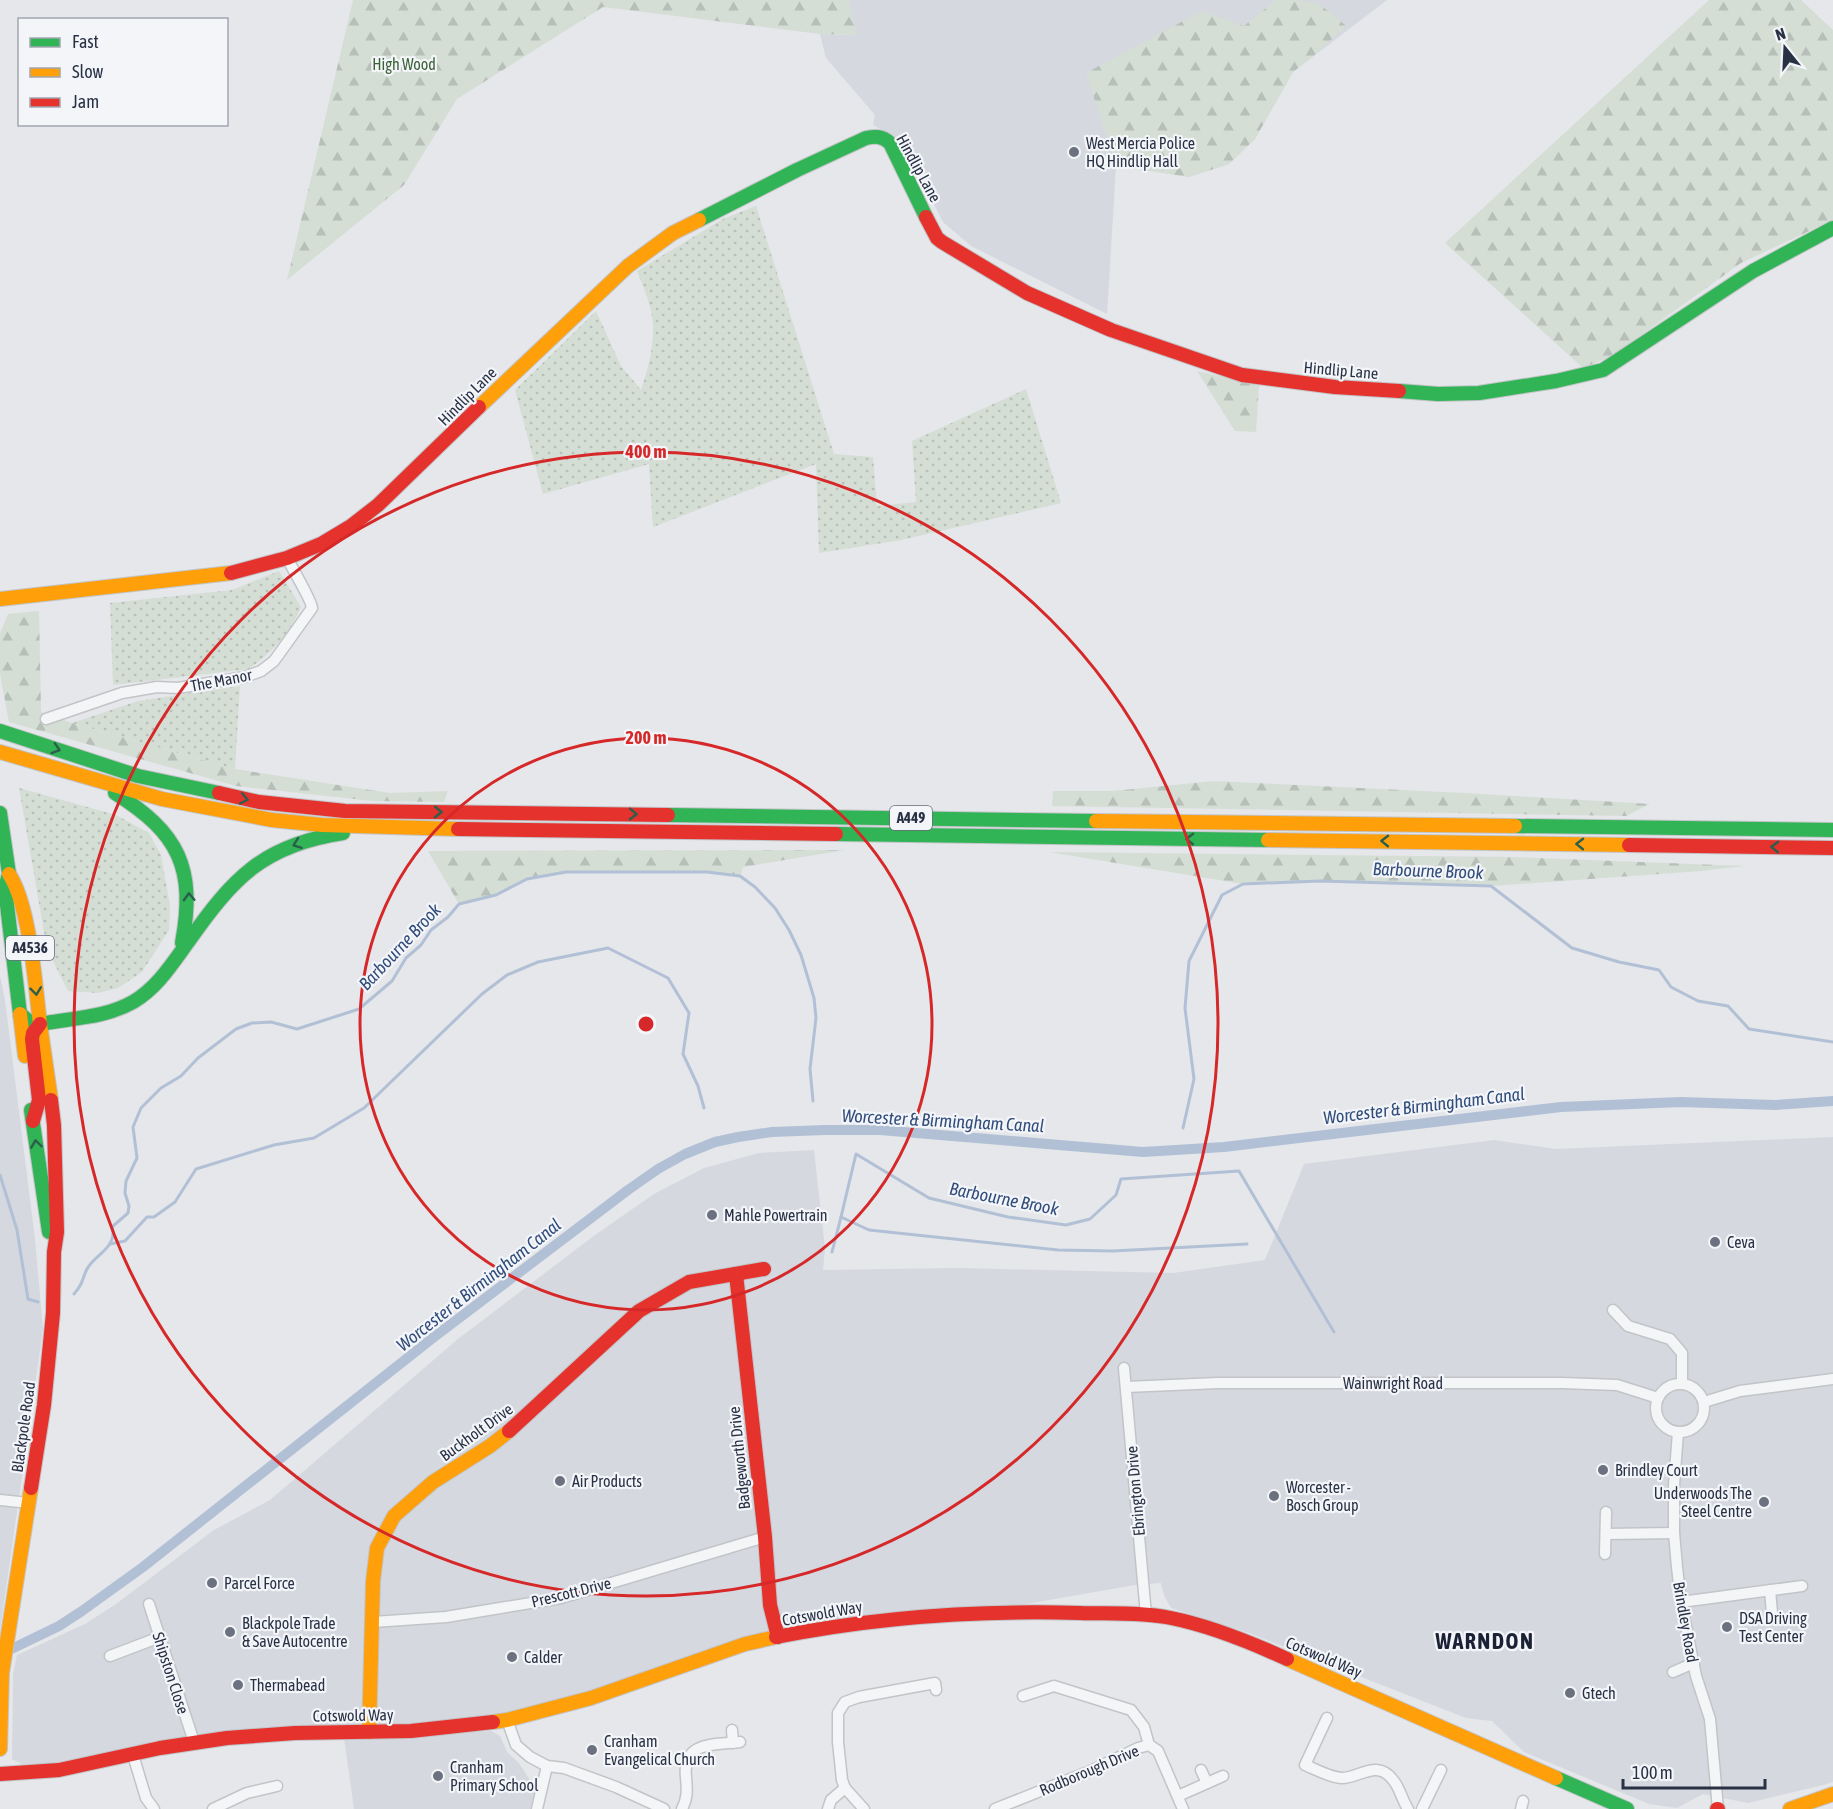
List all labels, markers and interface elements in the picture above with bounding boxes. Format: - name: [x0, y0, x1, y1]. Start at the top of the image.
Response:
- legend: [18, 18, 228, 126]
- north arrow: [1755, 18, 1815, 78]
- text: N: [1773, 24, 1788, 44]
- text: Fast: [72, 31, 99, 52]
- park label: High Wood: [372, 55, 436, 74]
- text: Slow: [72, 61, 103, 82]
- text: Jam: [72, 91, 99, 112]
- street label: Hindlip Lane: [892, 131, 945, 206]
- place label: West Mercia Police HQ Hindlip Hall: [1086, 134, 1195, 171]
- marker: West Mercia Police HQ Hindlip Hall: [1067, 145, 1081, 159]
- street label: Hindlip Lane: [1303, 358, 1379, 383]
- street label: Hindlip Lane: [434, 363, 500, 429]
- text: 400 m: [625, 441, 666, 462]
- street label: The Manor: [189, 665, 253, 695]
- text: 200 m: [626, 727, 666, 748]
- one-way arrow: [50, 742, 61, 754]
- one-way arrow: [239, 792, 249, 805]
- one-way arrow: [434, 806, 443, 818]
- road number: A449: [890, 806, 932, 830]
- one-way arrow: [629, 808, 638, 820]
- one-way arrow: [1185, 833, 1194, 845]
- one-way arrow: [1380, 835, 1389, 848]
- one-way arrow: [293, 836, 303, 849]
- one-way arrow: [1575, 838, 1584, 850]
- one-way arrow: [1770, 841, 1779, 853]
- water label: Barbourne Brook: [1372, 858, 1485, 883]
- one-way arrow: [182, 893, 195, 902]
- water label: Barbourne Brook: [354, 898, 446, 994]
- road number: A4536: [6, 936, 54, 960]
- one-way arrow: [29, 987, 41, 996]
- centre of rings: [636, 1014, 656, 1034]
- water label: Worcester & Birmingham Canal: [1322, 1083, 1526, 1128]
- water label: Worcester & Birmingham Canal: [841, 1105, 1045, 1136]
- one-way arrow: [31, 1139, 43, 1148]
- water label: Barbourne Brook: [948, 1178, 1061, 1220]
- place label: Mahle Powertrain: [724, 1206, 828, 1224]
- marker: Mahle Powertrain: [705, 1208, 719, 1222]
- water label: Worcester & Birmingham Canal: [392, 1214, 565, 1355]
- place label: Ceva: [1727, 1233, 1755, 1251]
- marker: Ceva: [1708, 1235, 1722, 1249]
- street label: Wainwright Road: [1343, 1374, 1443, 1393]
- street label: Blackpole Road: [8, 1380, 39, 1474]
- street label: Buckholt Drive: [436, 1400, 516, 1464]
- street label: Badgeworth Drive: [725, 1406, 754, 1510]
- street label: Ebrington Drive: [1122, 1445, 1149, 1537]
- place label: Brindley Court: [1615, 1461, 1698, 1480]
- marker: Brindley Court: [1596, 1463, 1610, 1477]
- place label: Air Products: [572, 1472, 642, 1490]
- marker: Air Products: [553, 1474, 567, 1488]
- place label: Worcester - Bosch Group: [1286, 1478, 1359, 1515]
- place label: Underwoods The Steel Centre: [1654, 1484, 1752, 1520]
- marker: Worcester - Bosch Group: [1267, 1489, 1281, 1503]
- marker: Underwoods The Steel Centre: [1757, 1495, 1771, 1509]
- street label: Prescott Drive: [529, 1573, 613, 1611]
- place label: Parcel Force: [224, 1574, 295, 1592]
- marker: Parcel Force: [205, 1576, 219, 1590]
- street label: Brindley Road: [1669, 1580, 1702, 1664]
- street label: Cotswold Way: [781, 1597, 864, 1630]
- place label: DSA Driving Test Center: [1739, 1609, 1807, 1645]
- place label: Blackpole Trade & Save Autocentre: [242, 1614, 348, 1650]
- marker: DSA Driving Test Center: [1720, 1620, 1734, 1634]
- marker: Blackpole Trade & Save Autocentre: [223, 1625, 237, 1639]
- district label: WARNDON: [1435, 1628, 1534, 1654]
- street label: Shipston Close: [148, 1630, 193, 1717]
- street label: Cotswold Way: [1283, 1633, 1365, 1682]
- place label: Calder: [524, 1648, 563, 1666]
- marker: Calder: [505, 1650, 519, 1664]
- place label: Thermabead: [250, 1676, 325, 1694]
- marker: Thermabead: [231, 1678, 245, 1692]
- place label: Gtech: [1582, 1684, 1616, 1702]
- marker: Gtech: [1563, 1686, 1577, 1700]
- street label: Cotswold Way: [312, 1705, 394, 1726]
- place label: Cranham Evangelical Church: [604, 1732, 715, 1769]
- street label: Rodborough Drive: [1037, 1741, 1142, 1800]
- marker: Cranham Evangelical Church: [585, 1743, 599, 1757]
- scale bar: [1623, 1752, 1766, 1790]
- place label: Cranham Primary School: [450, 1758, 539, 1795]
- text: 100 m: [1632, 1762, 1673, 1783]
- marker: Cranham Primary School: [431, 1769, 445, 1783]

